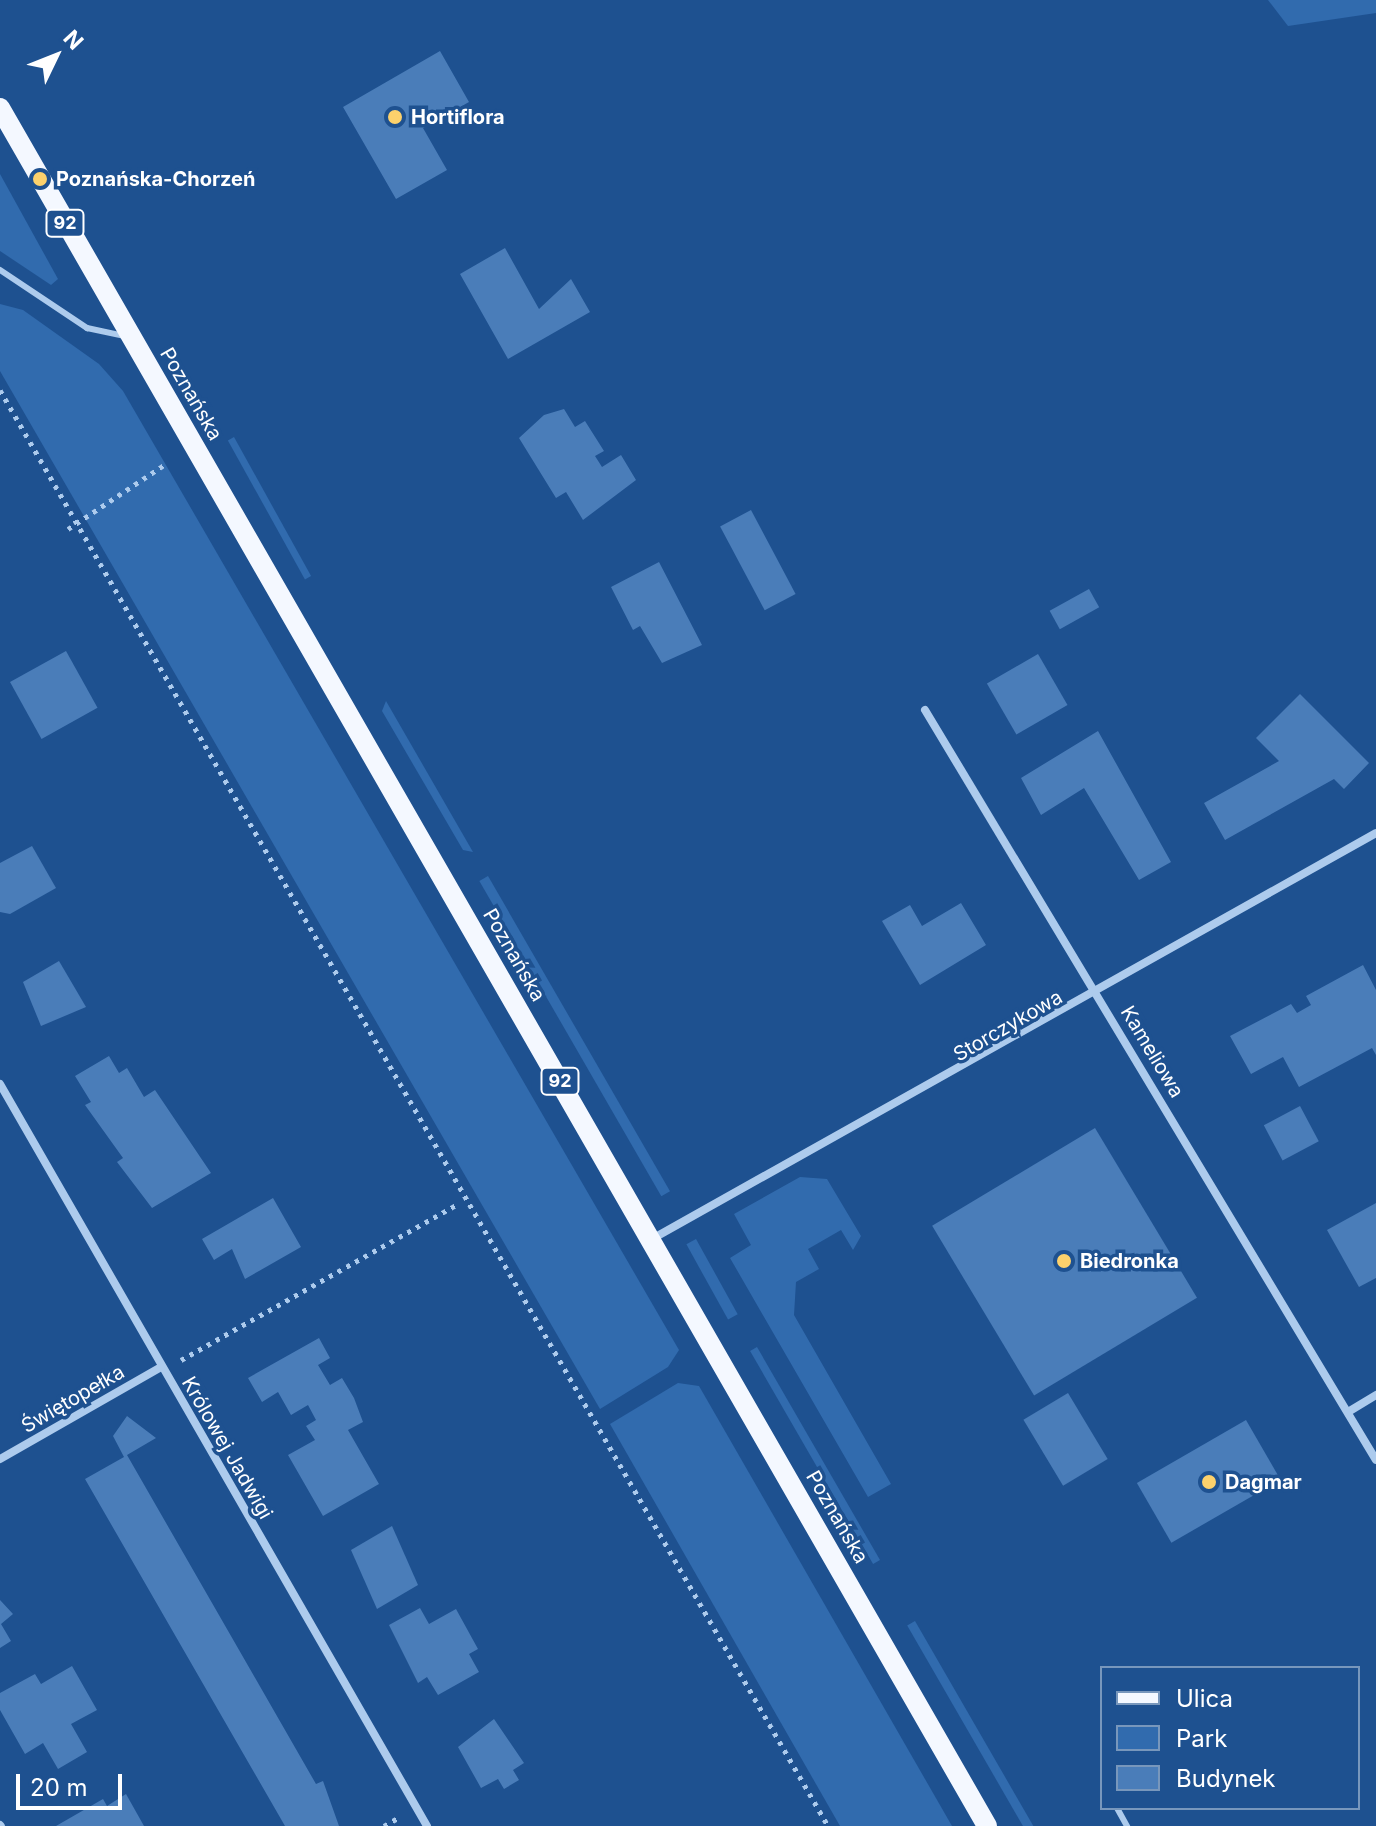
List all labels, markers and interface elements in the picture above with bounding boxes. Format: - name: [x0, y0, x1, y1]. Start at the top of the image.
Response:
- north arrow: [16, 16, 96, 96]
- text: N: [58, 25, 89, 55]
- place label: Hortiflora: [411, 105, 505, 129]
- marker: Hortiflora: [386, 108, 404, 126]
- place label: Poznańska-Chorzeń: [56, 167, 255, 191]
- marker: Poznańska-Chorzeń: [31, 170, 49, 188]
- road number: 92: [45, 209, 85, 237]
- street label: Poznańska: [155, 343, 227, 445]
- street label: Poznańska: [478, 904, 550, 1006]
- street label: Storczykowa: [949, 985, 1067, 1067]
- street label: Kameliowa: [1115, 1002, 1189, 1102]
- road number: 92: [540, 1067, 580, 1095]
- place label: Biedronka: [1080, 1249, 1179, 1273]
- marker: Biedronka: [1055, 1252, 1073, 1270]
- street label: Świętopełka: [17, 1360, 129, 1438]
- street label: Królowej Jadwigi: [176, 1373, 278, 1523]
- street label: Poznańska: [801, 1466, 873, 1568]
- place label: Dagmar: [1225, 1470, 1302, 1494]
- marker: Dagmar: [1200, 1473, 1218, 1491]
- legend: [1100, 1666, 1360, 1810]
- text: Ulica: [1176, 1684, 1233, 1713]
- text: Park: [1176, 1724, 1227, 1753]
- scale bar: [20, 1758, 126, 1808]
- text: Budynek: [1176, 1764, 1276, 1793]
- text: 20 m: [30, 1773, 88, 1802]

